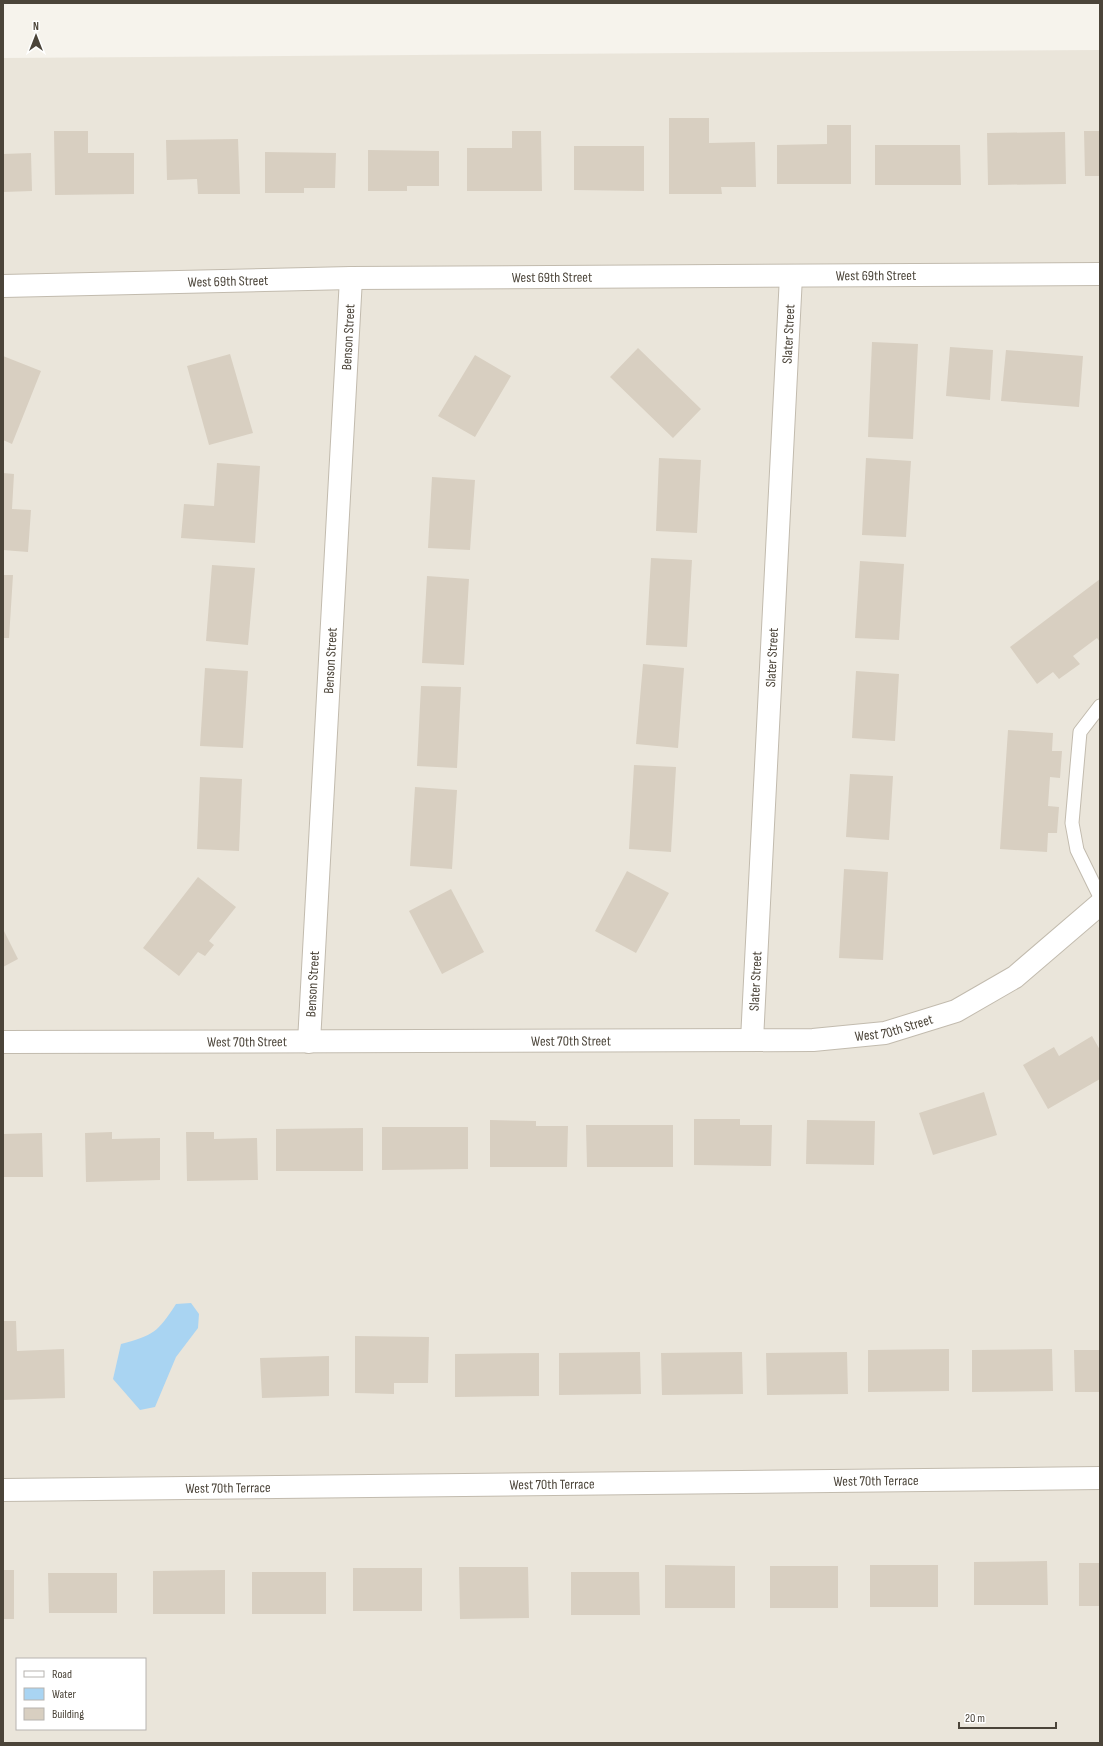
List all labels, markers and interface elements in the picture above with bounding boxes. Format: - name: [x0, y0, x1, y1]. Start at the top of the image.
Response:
- north arrow: [16, 16, 56, 56]
- text: N: [33, 20, 39, 33]
- street label: West 69th Street: [836, 266, 916, 284]
- street label: West 69th Street: [512, 268, 592, 286]
- street label: West 69th Street: [187, 271, 268, 290]
- street label: Benson Street: [337, 303, 358, 371]
- street label: Slater Street: [778, 304, 798, 364]
- street label: Benson Street: [320, 627, 340, 694]
- street label: Slater Street: [762, 627, 782, 688]
- street label: Benson Street: [302, 950, 322, 1018]
- street label: Slater Street: [745, 951, 765, 1011]
- street label: West 70th Street: [854, 1010, 935, 1044]
- street label: West 70th Street: [531, 1032, 611, 1049]
- street label: West 70th Street: [207, 1033, 287, 1050]
- street label: West 70th Terrace: [833, 1471, 919, 1489]
- street label: West 70th Terrace: [509, 1475, 595, 1493]
- street label: West 70th Terrace: [185, 1479, 271, 1497]
- legend: [16, 1658, 146, 1730]
- text: Road: [52, 1667, 72, 1682]
- text: Water: [52, 1687, 76, 1702]
- scale bar: [959, 1704, 1056, 1730]
- text: Building: [52, 1707, 84, 1722]
- text: 20 m: [965, 1711, 985, 1726]

